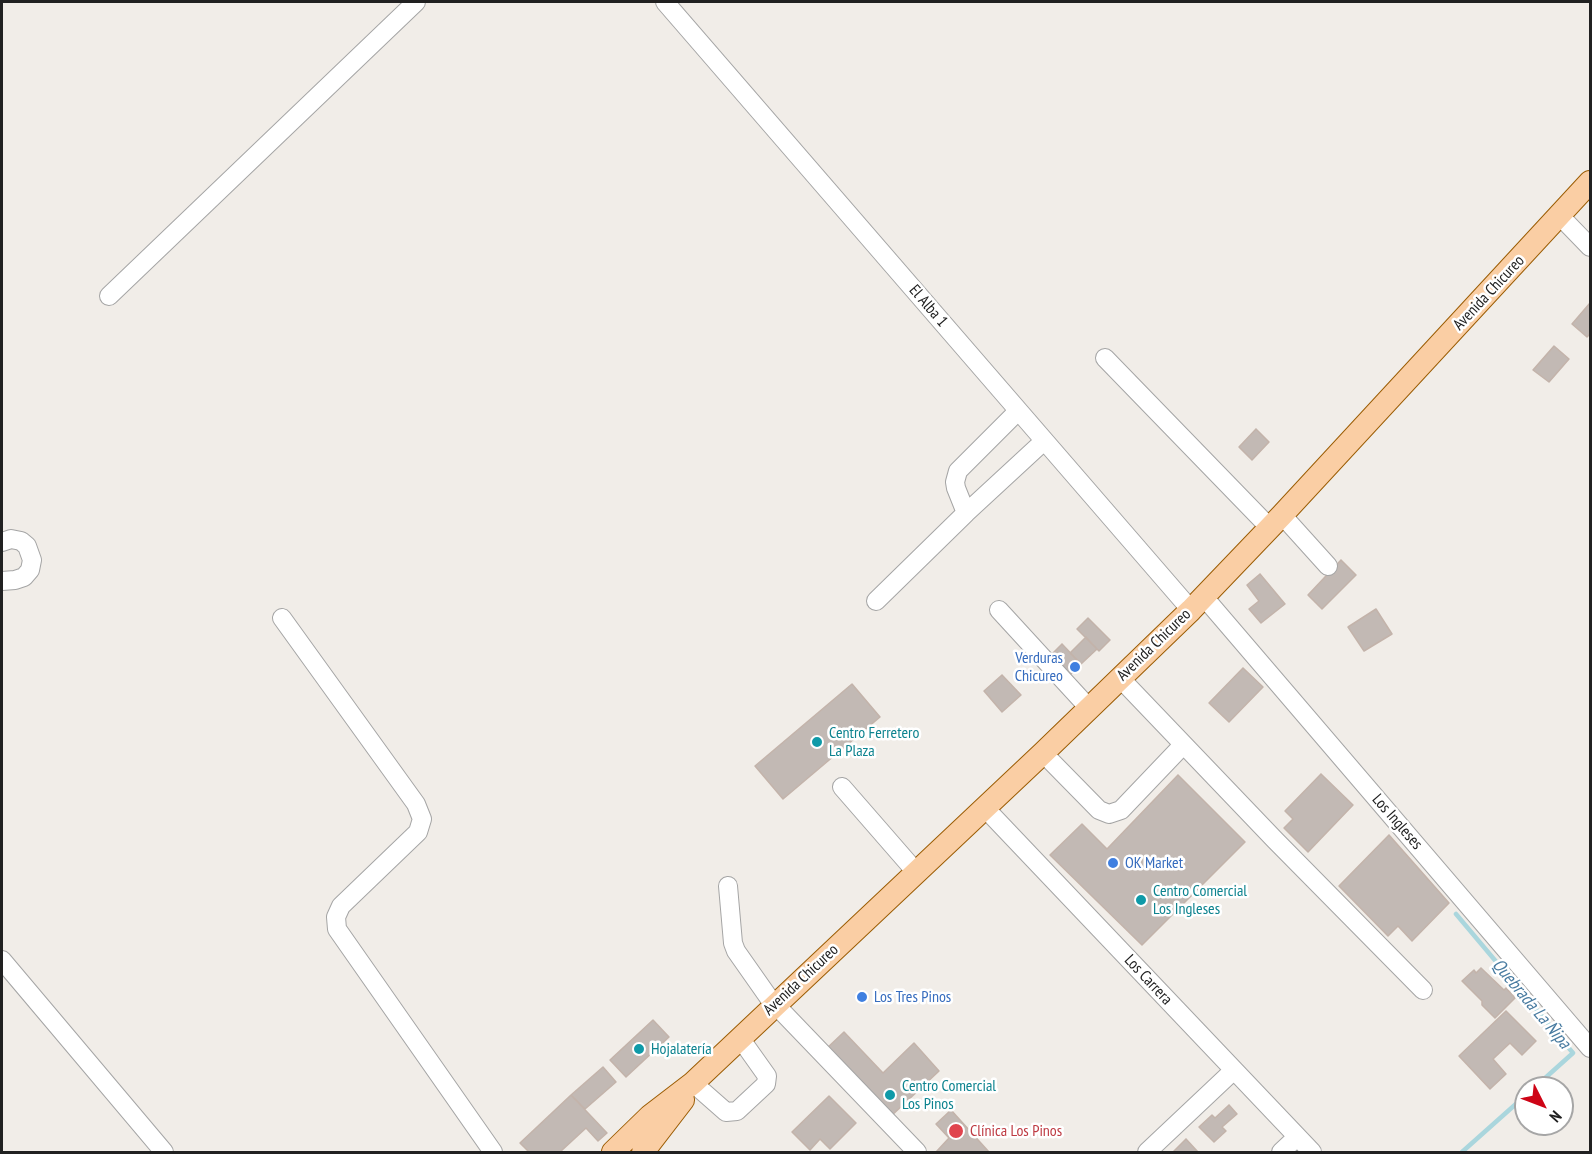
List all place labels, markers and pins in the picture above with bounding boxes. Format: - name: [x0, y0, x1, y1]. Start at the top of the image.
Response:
- place label: Verduras Chicureo: [1015, 648, 1063, 686]
- marker: Verduras Chicureo: [1068, 660, 1082, 674]
- place label: Centro Ferretero La Plaza: [829, 723, 919, 761]
- marker: Centro Ferretero La Plaza: [810, 735, 824, 749]
- place label: OK Market: [1125, 853, 1183, 873]
- marker: OK Market: [1106, 856, 1120, 870]
- place label: Centro Comercial Los Ingleses: [1153, 881, 1247, 919]
- marker: Centro Comercial Los Ingleses: [1134, 893, 1148, 907]
- place label: Los Tres Pinos: [874, 987, 951, 1007]
- marker: Los Tres Pinos: [855, 990, 869, 1004]
- place label: Hojalatería: [651, 1039, 712, 1059]
- marker: Hojalatería: [632, 1042, 646, 1056]
- place label: Centro Comercial Los Pinos: [902, 1076, 996, 1114]
- marker: Centro Comercial Los Pinos: [883, 1088, 897, 1102]
- place label: Clínica Los Pinos: [970, 1121, 1062, 1141]
- marker: Clínica Los Pinos: [947, 1122, 965, 1140]

